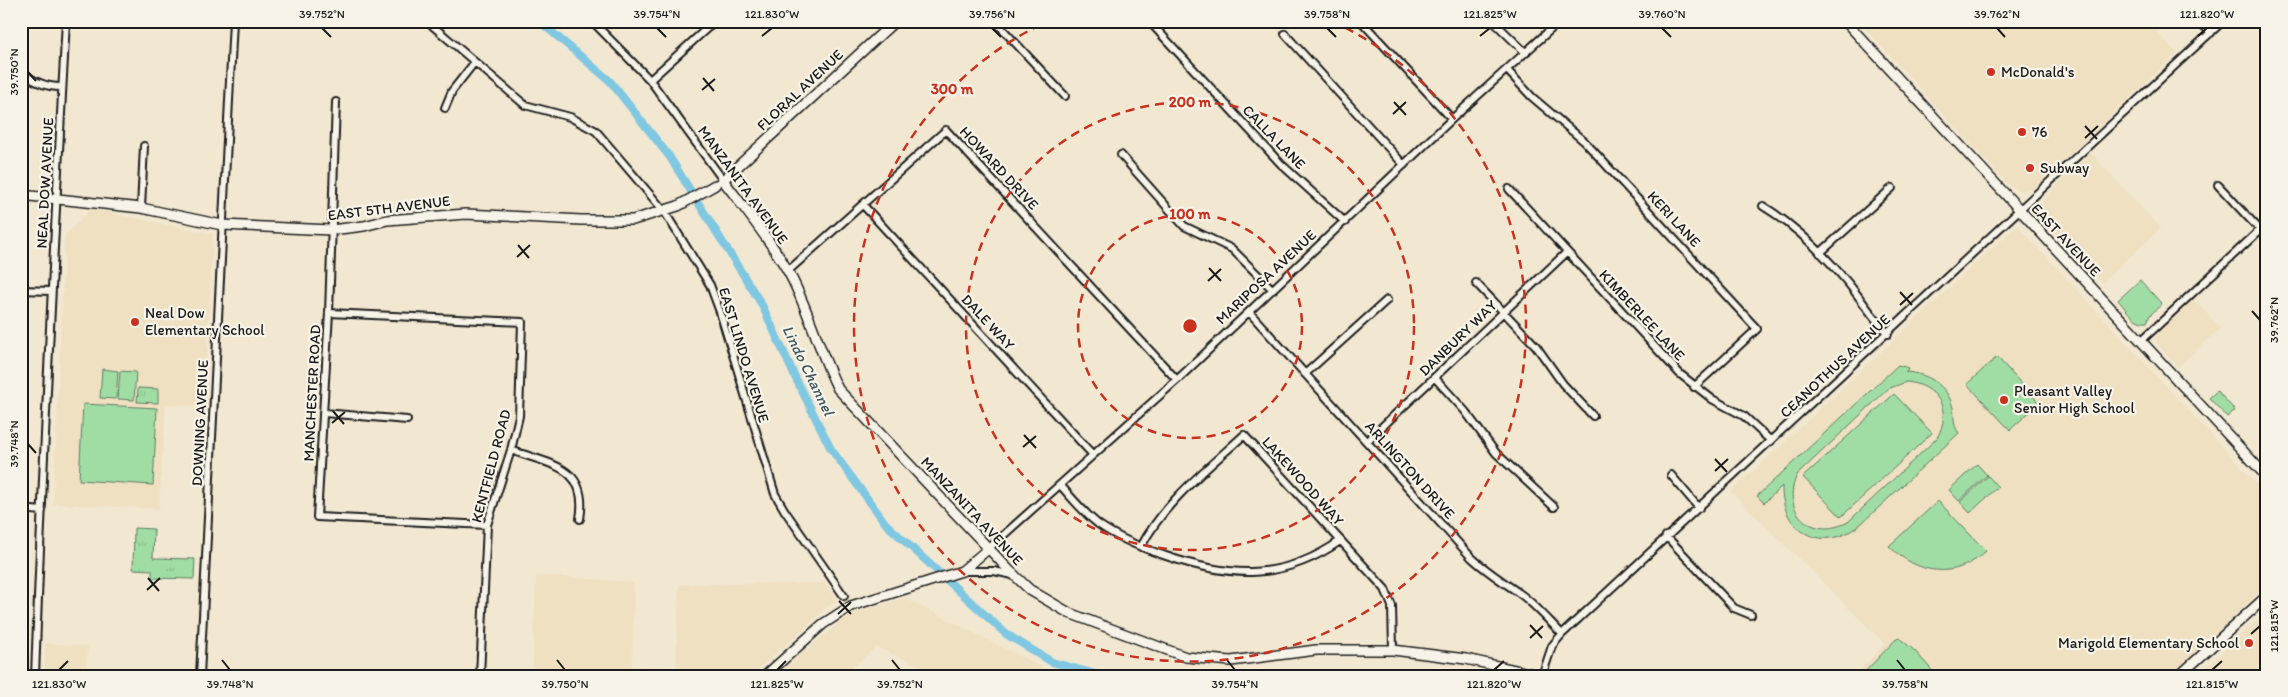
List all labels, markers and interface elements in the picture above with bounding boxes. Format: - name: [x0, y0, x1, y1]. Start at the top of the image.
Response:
- text: 39.752°N: [299, 7, 345, 21]
- text: 39.754°N: [634, 7, 680, 21]
- text: 121.830°W: [745, 7, 799, 21]
- text: 39.756°N: [969, 7, 1015, 21]
- text: 39.758°N: [1304, 7, 1350, 21]
- text: 121.825°W: [1463, 7, 1517, 21]
- text: 39.760°N: [1638, 7, 1686, 21]
- text: 39.762°N: [1974, 7, 2020, 21]
- text: 121.820°W: [2180, 7, 2234, 21]
- street label: FLORAL AVENUE: [753, 46, 847, 134]
- text: 39.750°N: [7, 48, 21, 96]
- place label: McDonald's: [2001, 63, 2075, 81]
- marker: McDonald's: [1985, 66, 1997, 78]
- text: 300 m: [931, 80, 974, 98]
- text: 200 m: [1169, 93, 1212, 111]
- street label: CALLA LANE: [1239, 101, 1309, 173]
- street label: NEAL DOW AVENUE: [33, 117, 57, 249]
- street label: MANZANITA AVENUE: [694, 122, 792, 248]
- street label: HOWARD DRIVE: [956, 122, 1042, 214]
- place label: 76: [2032, 123, 2047, 141]
- marker: 76: [2016, 126, 2028, 138]
- place label: Subway: [2040, 159, 2089, 177]
- marker: Subway: [2024, 162, 2036, 174]
- street label: KERI LANE: [1644, 187, 1704, 251]
- street label: EAST 5TH AVENUE: [327, 192, 451, 224]
- street label: EAST AVENUE: [2028, 200, 2104, 280]
- text: 100 m: [1169, 205, 1211, 223]
- street label: MARIPOSA AVENUE: [1212, 226, 1320, 328]
- street label: KIMBERLEE LANE: [1595, 266, 1689, 364]
- street label: EAST LINDO AVENUE: [715, 285, 773, 425]
- street label: DALE WAY: [958, 290, 1019, 354]
- street label: DANBURY WAY: [1415, 296, 1501, 380]
- text: 39.762°N: [2267, 297, 2281, 343]
- place label: Neal Dow Elementary School: [145, 304, 265, 339]
- street label: CEANOTHUS AVENUE: [1776, 310, 1894, 422]
- marker: Neal Dow Elementary School: [129, 316, 141, 328]
- centre of rings: [1181, 317, 1199, 335]
- water label: Lindo Channel: [778, 322, 839, 420]
- street label: MANCHESTER ROAD: [299, 324, 325, 462]
- street label: DOWNING AVENUE: [188, 359, 212, 487]
- place label: Pleasant Valley Senior High School: [2014, 382, 2135, 417]
- marker: Pleasant Valley Senior High School: [1998, 394, 2010, 406]
- street label: KENTFIELD ROAD: [467, 408, 515, 524]
- street label: ARLINGTON DRIVE: [1361, 417, 1459, 523]
- text: 39.748°N: [7, 420, 21, 468]
- street label: LAKEWOOD WAY: [1258, 433, 1348, 530]
- street label: MANZANITA AVENUE: [917, 453, 1027, 569]
- text: 121.815°W: [2267, 600, 2281, 652]
- place label: Marigold Elementary School: [2058, 634, 2240, 652]
- marker: Marigold Elementary School: [2243, 637, 2255, 649]
- text: 121.830°W: [32, 677, 86, 691]
- text: 39.748°N: [206, 677, 254, 691]
- text: 39.750°N: [541, 677, 589, 691]
- text: 121.825°W: [750, 677, 804, 691]
- text: 39.752°N: [877, 677, 923, 691]
- text: 39.754°N: [1212, 677, 1258, 691]
- text: 121.820°W: [1467, 677, 1521, 691]
- text: 39.758°N: [1882, 677, 1928, 691]
- text: 121.815°W: [2186, 677, 2238, 691]

